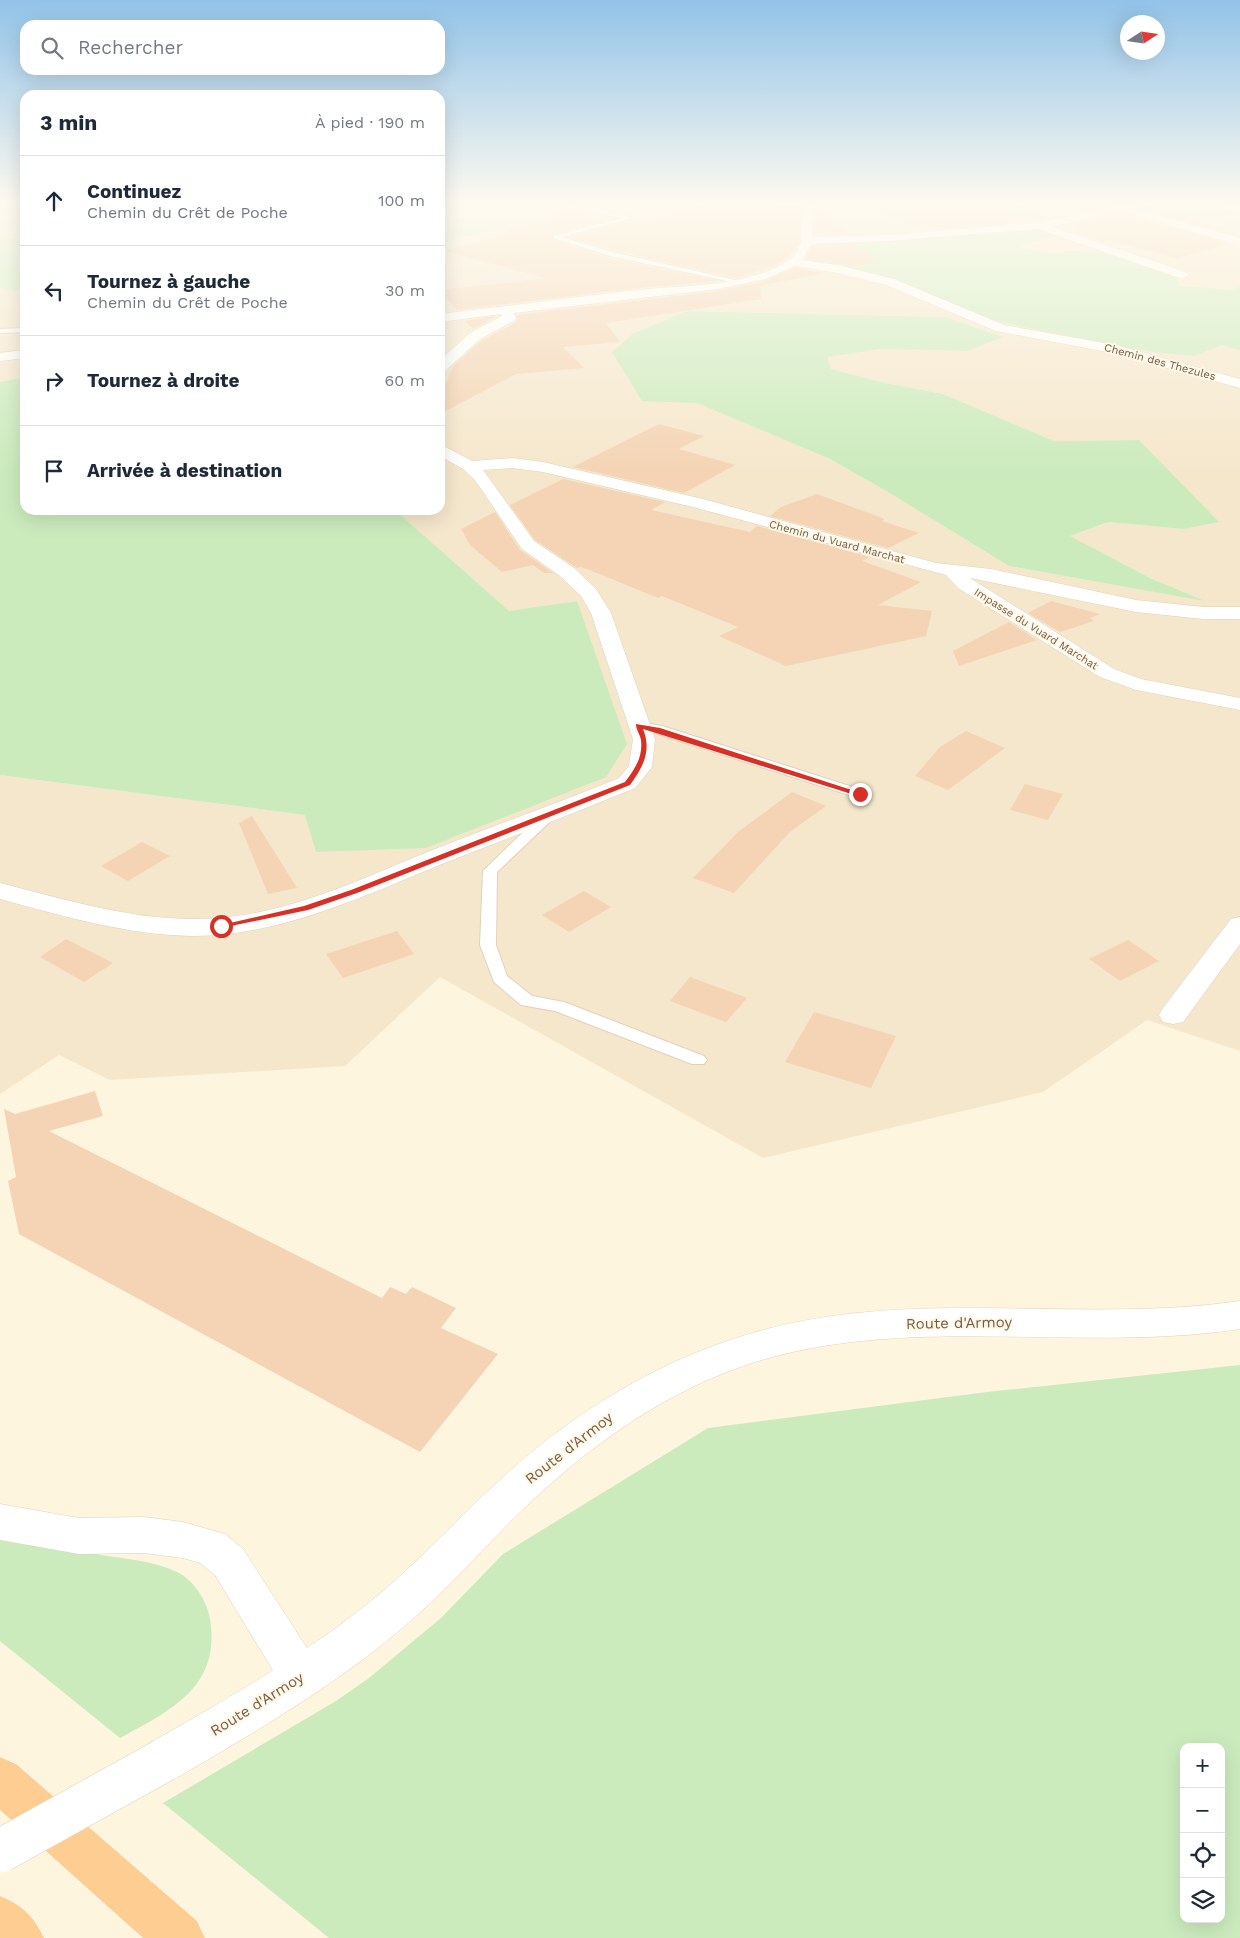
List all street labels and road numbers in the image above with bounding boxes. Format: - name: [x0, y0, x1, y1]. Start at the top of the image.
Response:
- street label: Chemin des Thezules: [1103, 341, 1217, 383]
- street label: Chemin du Vuard Marchat: [768, 518, 907, 566]
- street label: Impasse du Vuard Marchat: [972, 585, 1101, 673]
- street label: Route d'Armoy: [906, 1313, 1013, 1333]
- street label: Route d'Armoy: [522, 1408, 617, 1488]
- street label: Route d'Armoy: [207, 1668, 307, 1740]

